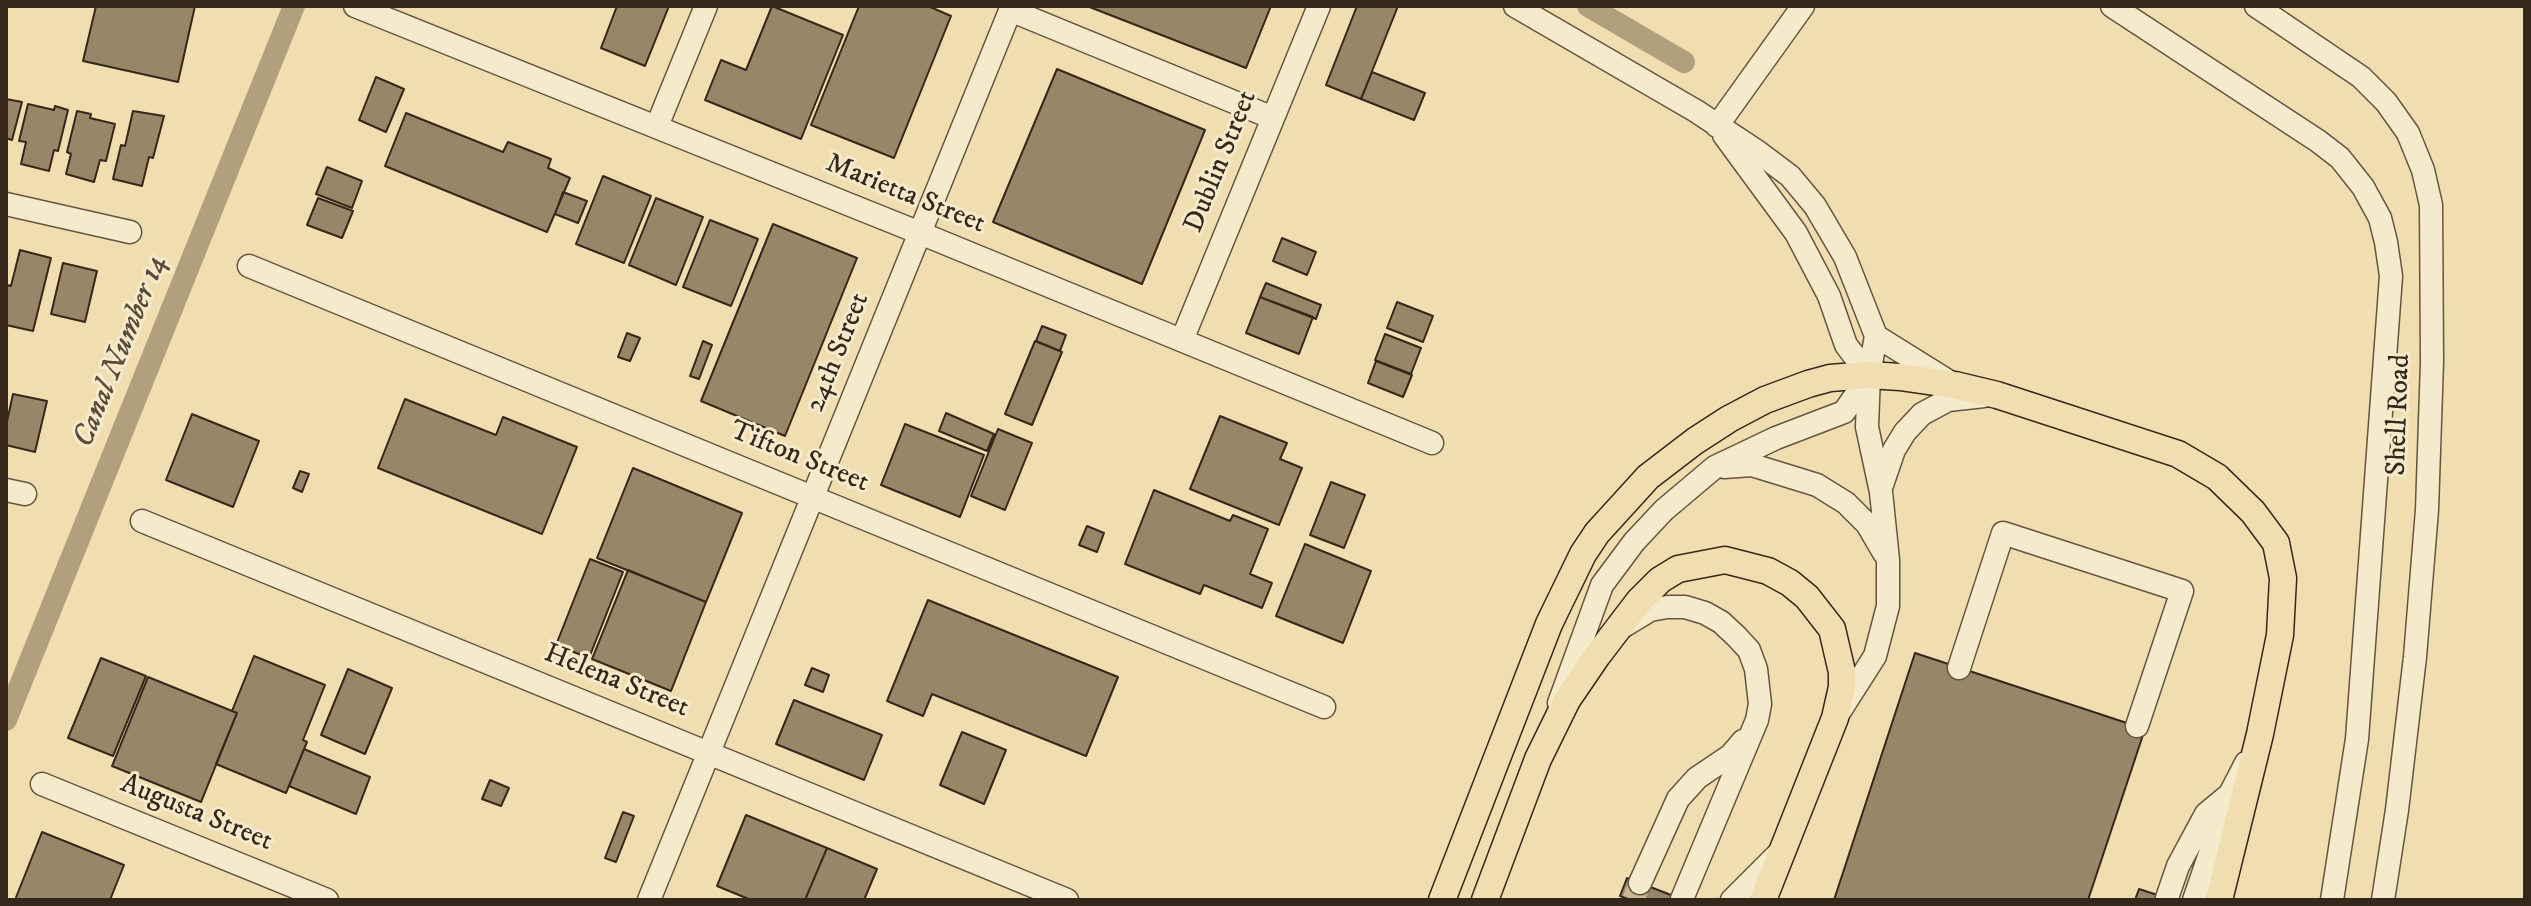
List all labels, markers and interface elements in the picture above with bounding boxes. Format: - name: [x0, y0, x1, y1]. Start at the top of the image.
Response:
- street label: Dublin Street: [1178, 86, 1266, 238]
- street label: Marietta Street: [820, 148, 990, 242]
- water label: Canal Number 14: [67, 251, 177, 453]
- street label: 24th Street: [800, 288, 878, 418]
- street label: Shell Road: [2381, 354, 2419, 476]
- street label: Tifton Street: [725, 415, 873, 501]
- street label: Helena Street: [539, 638, 693, 726]
- street label: Augusta Street: [115, 768, 277, 860]

